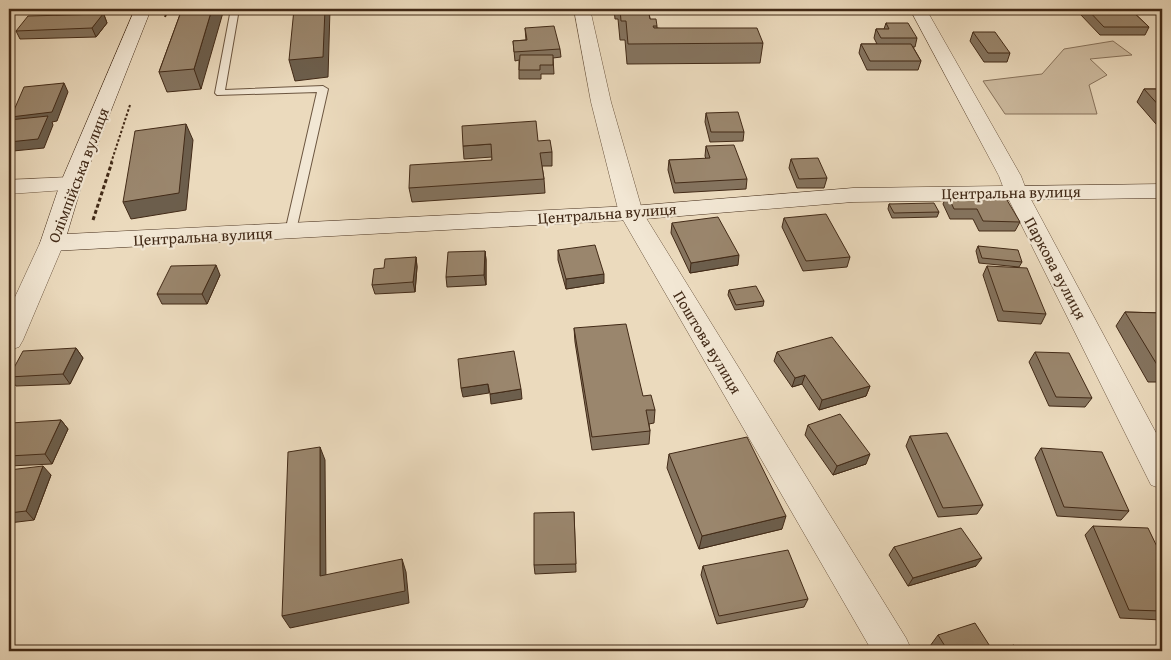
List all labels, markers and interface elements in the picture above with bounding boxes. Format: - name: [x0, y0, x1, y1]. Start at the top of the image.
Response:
- street label: Олімпійська вулиця: [41, 104, 115, 246]
- street label: Центральна вулиця: [941, 179, 1081, 205]
- street label: Центральна вулиця: [537, 196, 677, 230]
- street label: Паркова вулиця: [1019, 212, 1093, 324]
- street label: Центральна вулиця: [133, 220, 273, 252]
- street label: Поштова вулиця: [668, 286, 748, 398]

